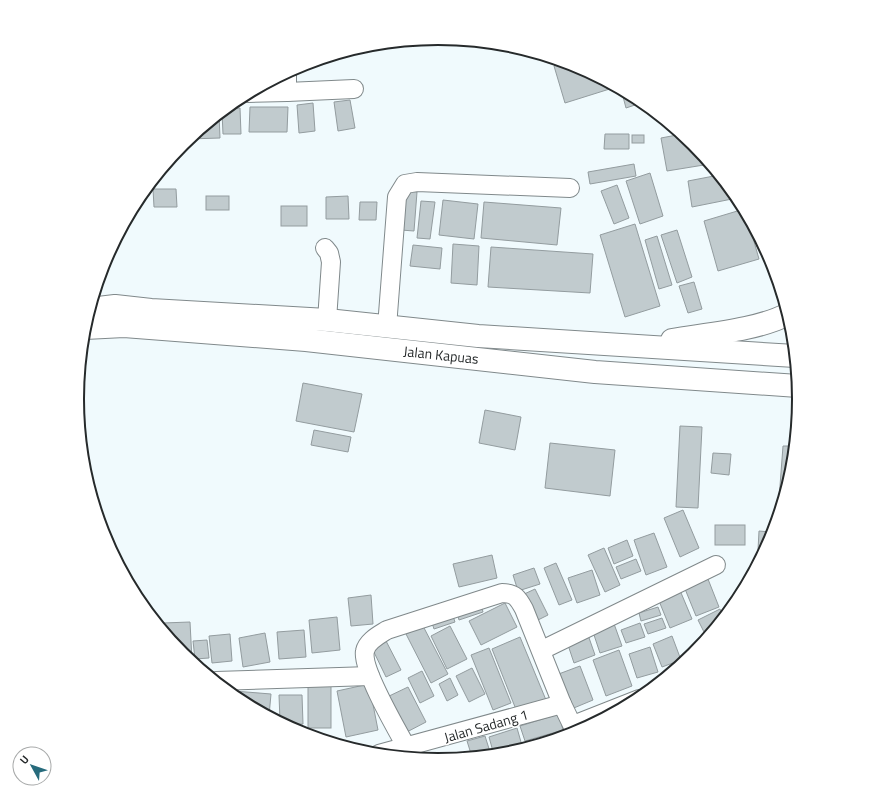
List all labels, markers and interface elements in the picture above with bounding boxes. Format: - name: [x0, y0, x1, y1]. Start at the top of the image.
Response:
- street label: Jalan Kapuas: [403, 340, 480, 369]
- street label: Jalan Sadang 1: [441, 703, 530, 748]
- north arrow: [12, 746, 52, 786]
- text: U: [16, 752, 33, 767]

